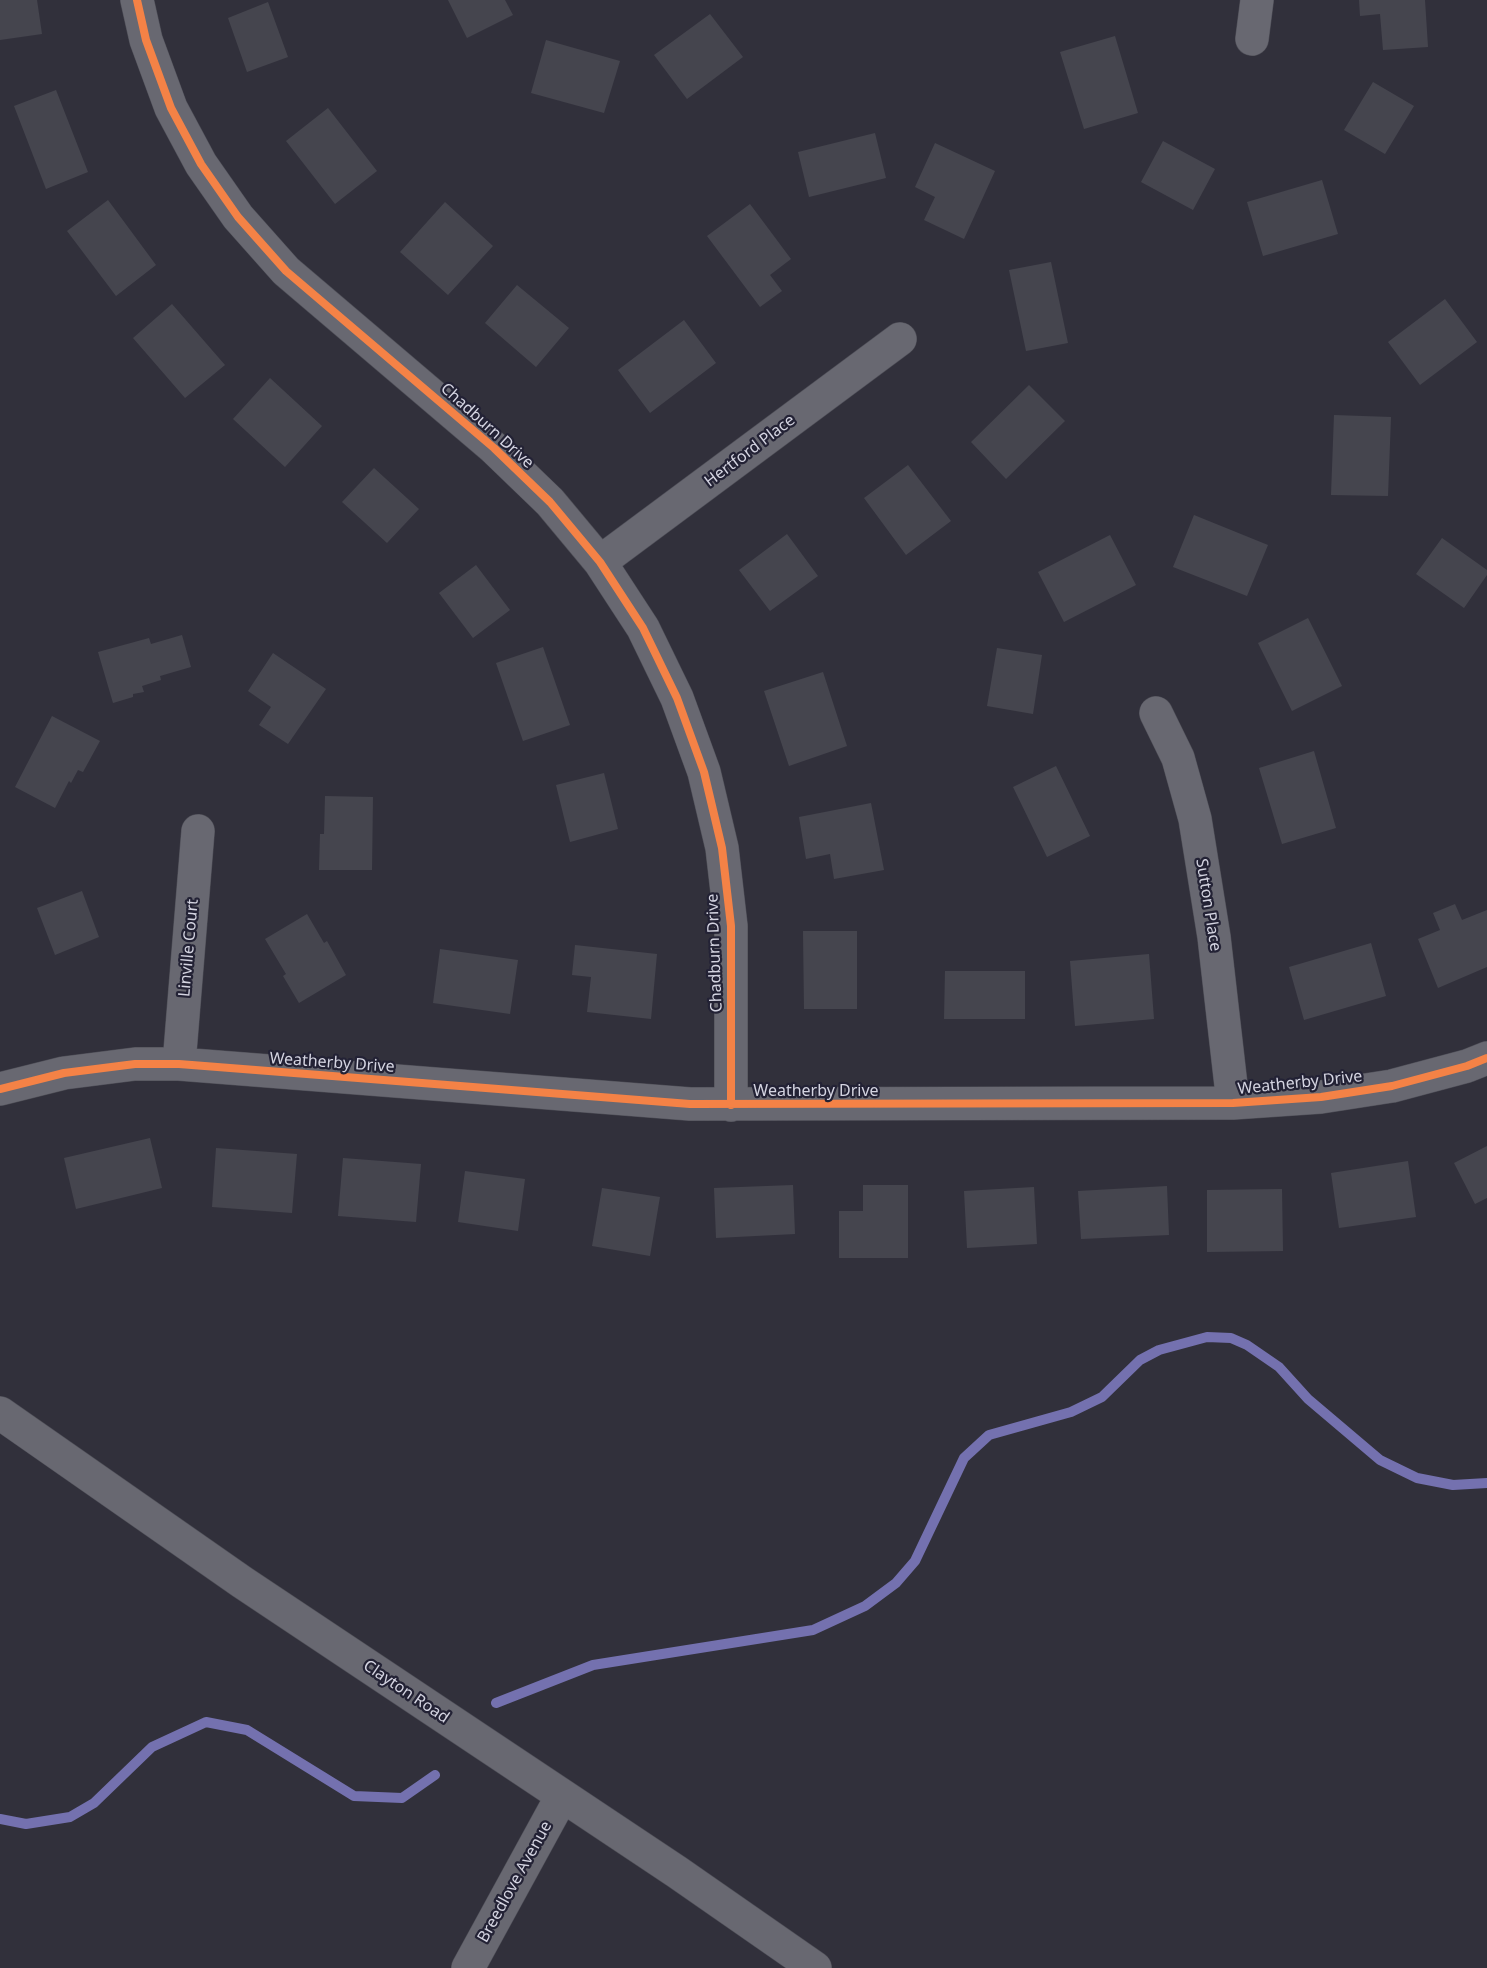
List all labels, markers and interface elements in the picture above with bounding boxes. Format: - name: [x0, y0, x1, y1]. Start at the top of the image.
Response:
- street label: Chadburn Drive: [436, 379, 538, 473]
- street label: Hertford Place: [701, 411, 799, 491]
- street label: Sutton Place: [1191, 857, 1225, 953]
- street label: Chadburn Drive: [703, 893, 727, 1013]
- street label: Linville Court: [175, 898, 203, 998]
- street label: Weatherby Drive: [269, 1049, 395, 1077]
- street label: Weatherby Drive: [1237, 1067, 1363, 1099]
- street label: Weatherby Drive: [753, 1081, 879, 1101]
- street label: Clayton Road: [359, 1656, 453, 1728]
- street label: Breedlove Avenue: [474, 1818, 556, 1946]

